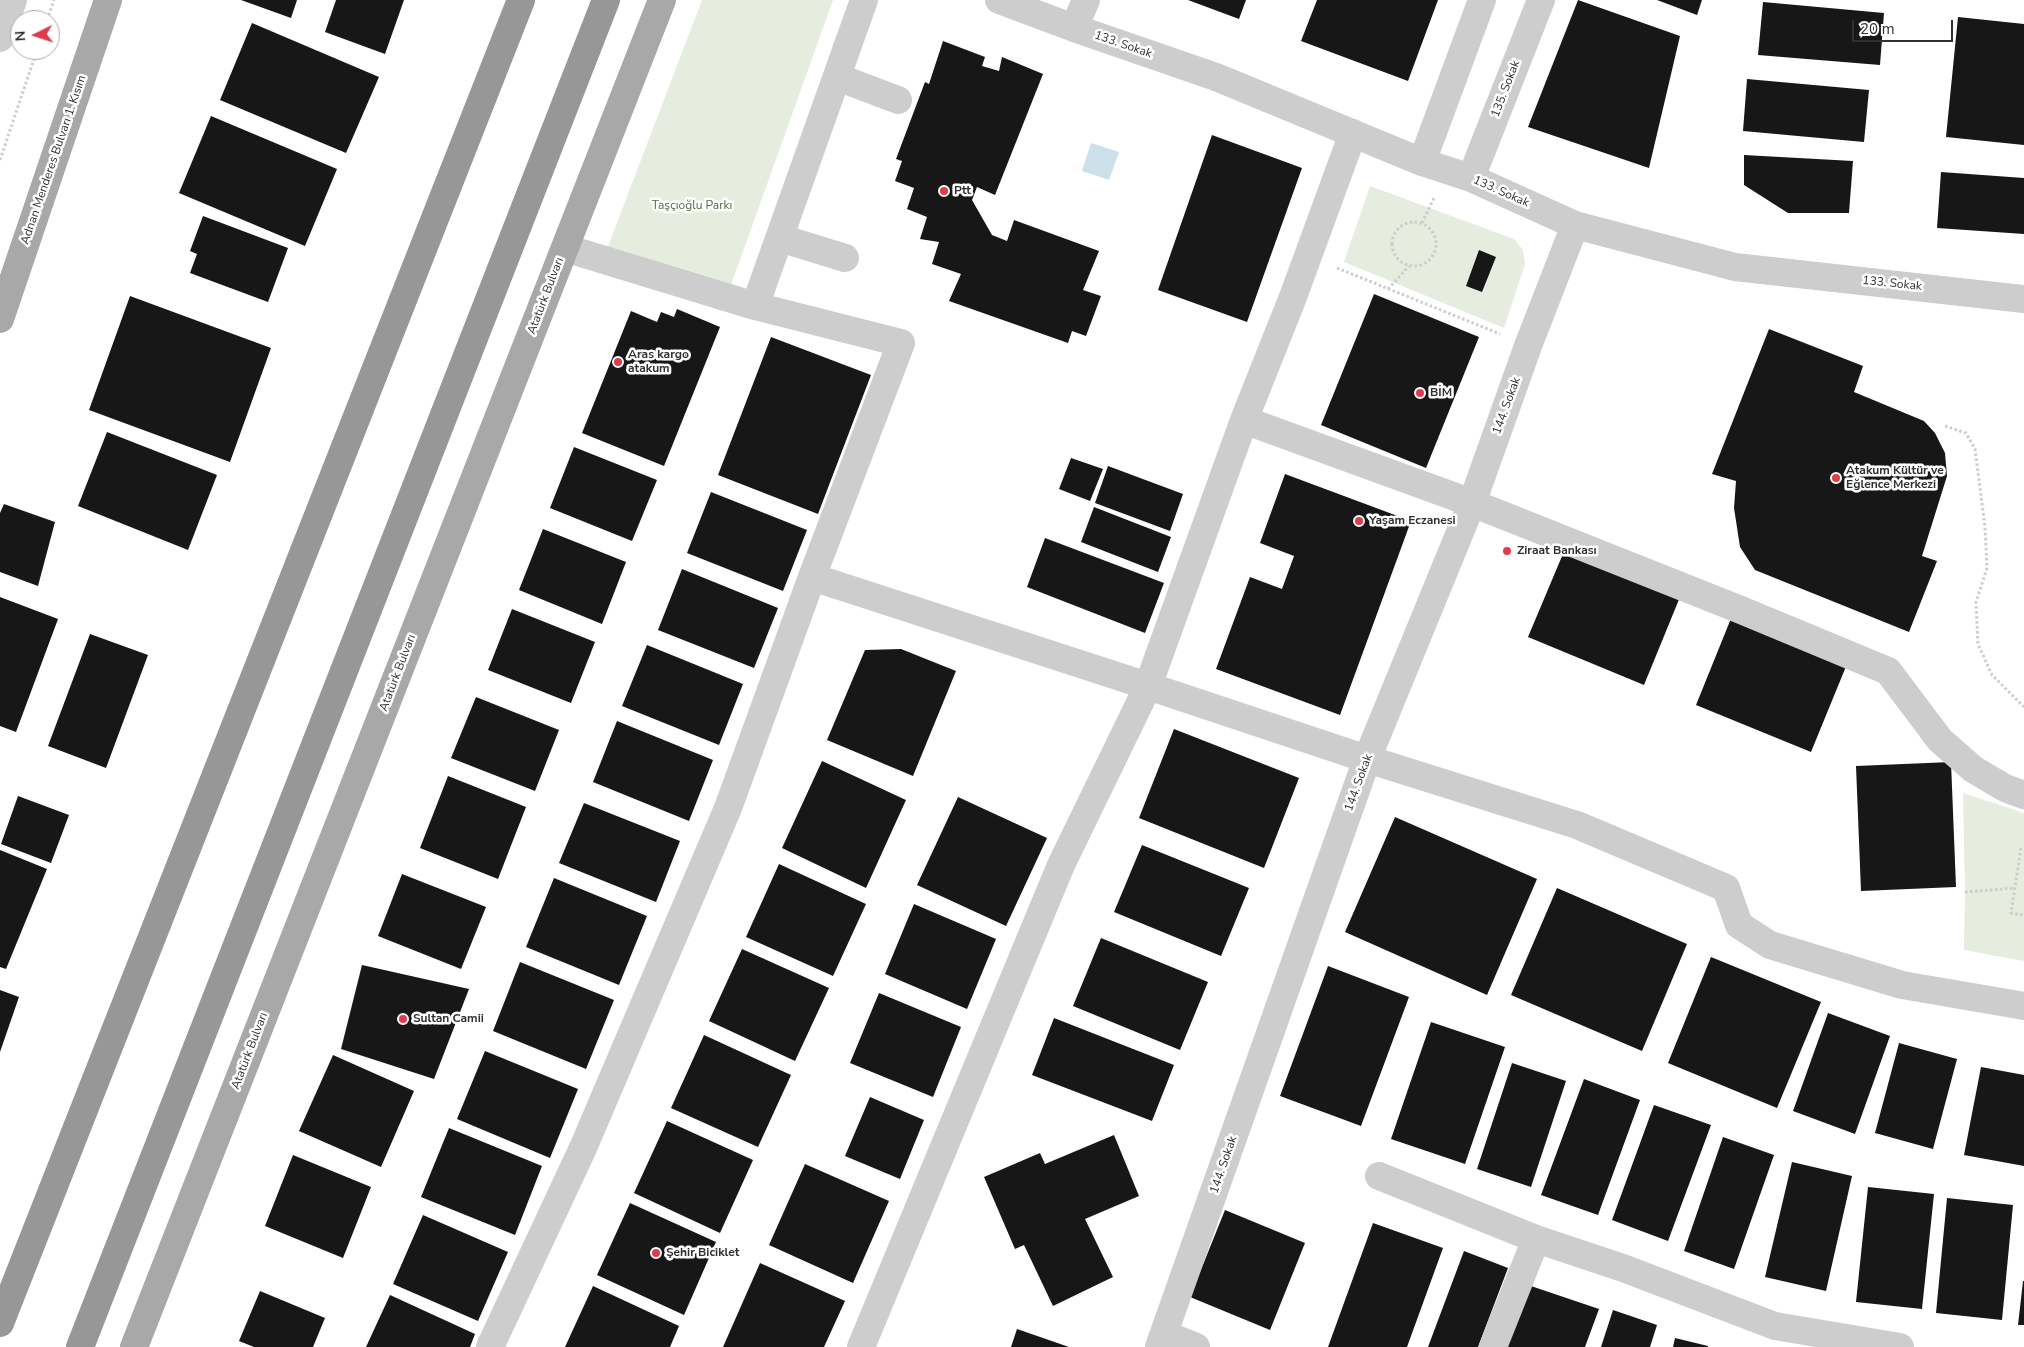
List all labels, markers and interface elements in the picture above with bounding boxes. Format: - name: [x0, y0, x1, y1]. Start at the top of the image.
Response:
- north arrow: [10, 10, 60, 60]
- scale bar: [1854, 10, 1955, 42]
- text: 20 m: [1860, 19, 1895, 39]
- street label: 133. Sokak: [1092, 28, 1154, 62]
- text: N: [11, 30, 30, 42]
- street label: 135. Sokak: [1489, 59, 1523, 119]
- street label: Adnan Menderes Bulvarı 1. Kısım: [18, 73, 90, 247]
- street label: 133. Sokak: [1471, 173, 1531, 211]
- place label: Ptt: [954, 184, 971, 198]
- marker: Ptt: [938, 185, 950, 197]
- park label: Taşçıoğlu Parkı: [652, 199, 732, 213]
- street label: Atatürk Bulvarı: [525, 256, 567, 336]
- street label: 133. Sokak: [1862, 274, 1922, 294]
- place label: Aras kargo atakum: [628, 348, 689, 376]
- marker: Aras kargo atakum: [612, 356, 624, 368]
- street label: 144. Sokak: [1490, 375, 1524, 437]
- place label: BİM: [1430, 386, 1452, 400]
- marker: BİM: [1414, 387, 1426, 399]
- place label: Atakum Kültür ve Eğlence Merkezi: [1846, 464, 1944, 492]
- marker: Atakum Kültür ve Eğlence Merkezi: [1830, 472, 1842, 484]
- place label: Yaşam Eczanesi: [1369, 514, 1456, 528]
- marker: Yaşam Eczanesi: [1353, 515, 1365, 527]
- place label: Ziraat Bankası: [1517, 544, 1597, 558]
- marker: Ziraat Bankası: [1501, 545, 1513, 557]
- street label: Atatürk Bulvarı: [377, 633, 419, 713]
- street label: 144. Sokak: [1342, 752, 1376, 814]
- street label: Atatürk Bulvarı: [229, 1011, 271, 1091]
- place label: Sultan Camii: [413, 1012, 484, 1026]
- marker: Sultan Camii: [397, 1013, 409, 1025]
- street label: 144. Sokak: [1207, 1134, 1241, 1196]
- place label: Şehir Biciklet: [666, 1246, 739, 1260]
- marker: Şehir Biciklet: [650, 1247, 662, 1259]

